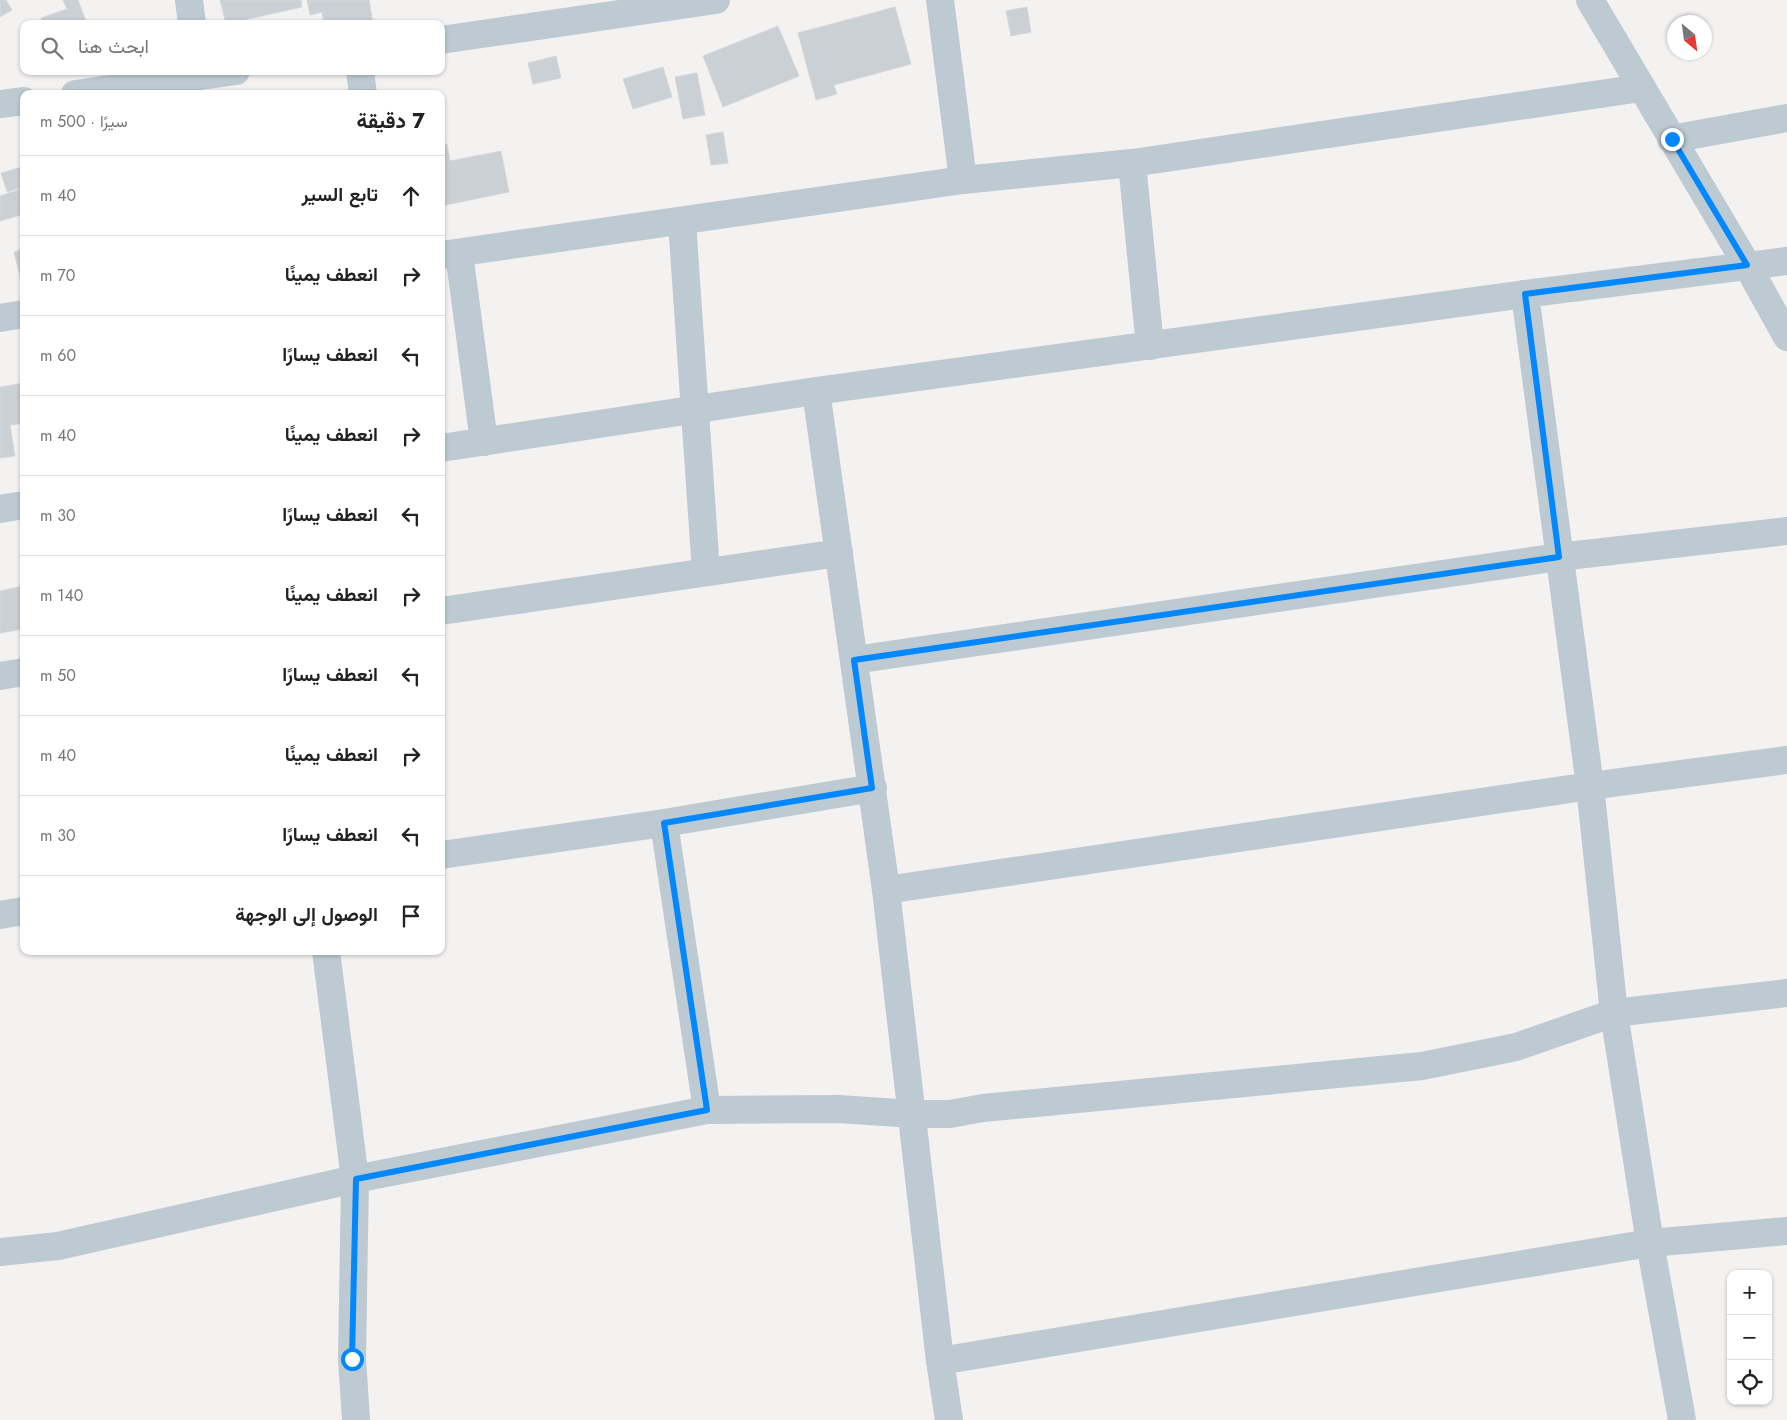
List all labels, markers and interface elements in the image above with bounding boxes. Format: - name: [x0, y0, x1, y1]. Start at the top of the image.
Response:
- north arrow: [1667, 15, 1712, 60]
- search box: [20, 20, 445, 75]
- text: ابحث هنا: [78, 33, 149, 60]
- icon: search: [38, 34, 66, 62]
- text: 7 دقيقة: [357, 106, 425, 136]
- text: سيرًا · 500 m: [40, 110, 128, 133]
- route end: [1661, 128, 1684, 151]
- text: تابع السير: [301, 181, 378, 208]
- icon: ahead: [397, 182, 425, 210]
- text: 40 m: [40, 184, 76, 207]
- text: انعطف يمينًا: [285, 261, 378, 288]
- icon: right: [397, 262, 425, 290]
- text: 70 m: [40, 264, 75, 287]
- text: انعطف يسارًا: [282, 341, 378, 368]
- icon: left: [397, 342, 425, 370]
- text: 60 m: [40, 344, 76, 367]
- text: انعطف يمينًا: [285, 421, 378, 448]
- icon: right: [397, 422, 425, 450]
- text: 40 m: [40, 424, 76, 447]
- text: انعطف يسارًا: [282, 501, 378, 528]
- icon: left: [397, 502, 425, 530]
- text: 30 m: [40, 504, 76, 527]
- text: انعطف يمينًا: [285, 581, 378, 608]
- icon: right: [397, 582, 425, 610]
- text: 140 m: [40, 584, 83, 607]
- text: انعطف يسارًا: [282, 661, 378, 688]
- icon: left: [397, 662, 425, 690]
- text: 50 m: [40, 664, 76, 687]
- text: انعطف يمينًا: [285, 741, 378, 768]
- icon: right: [397, 742, 425, 770]
- text: 40 m: [40, 744, 76, 767]
- text: انعطف يسارًا: [282, 821, 378, 848]
- icon: left: [397, 822, 425, 850]
- text: 30 m: [40, 824, 76, 847]
- text: الوصول إلى الوجهة: [235, 901, 378, 928]
- icon: arrive: [397, 902, 425, 930]
- map controls: [1727, 1270, 1772, 1405]
- button: +: [1727, 1270, 1772, 1315]
- button: −: [1727, 1315, 1772, 1360]
- route start: [341, 1348, 364, 1371]
- button: locate: [1727, 1360, 1772, 1405]

